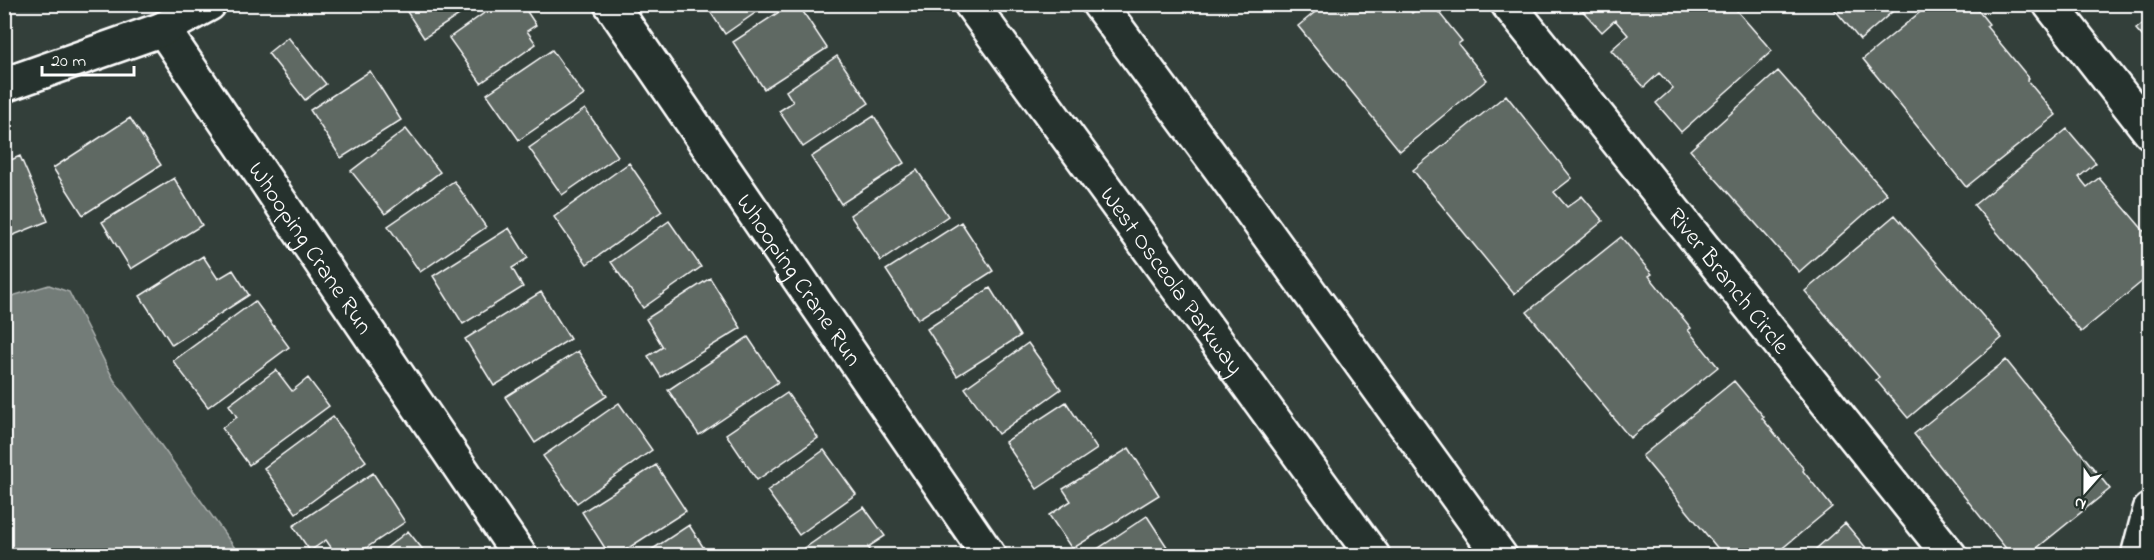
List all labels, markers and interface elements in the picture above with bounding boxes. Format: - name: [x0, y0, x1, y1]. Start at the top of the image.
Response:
- scale bar: [42, 39, 134, 77]
- text: 20 m: [51, 49, 86, 75]
- street label: Whooping Crane Run: [238, 156, 380, 342]
- street label: West Osceola Parkway: [1090, 181, 1251, 384]
- street label: Whooping Crane Run: [726, 188, 869, 374]
- street label: River Branch Circle: [1658, 201, 1797, 363]
- north arrow: [2055, 461, 2115, 521]
- text: N: [2071, 490, 2090, 516]

